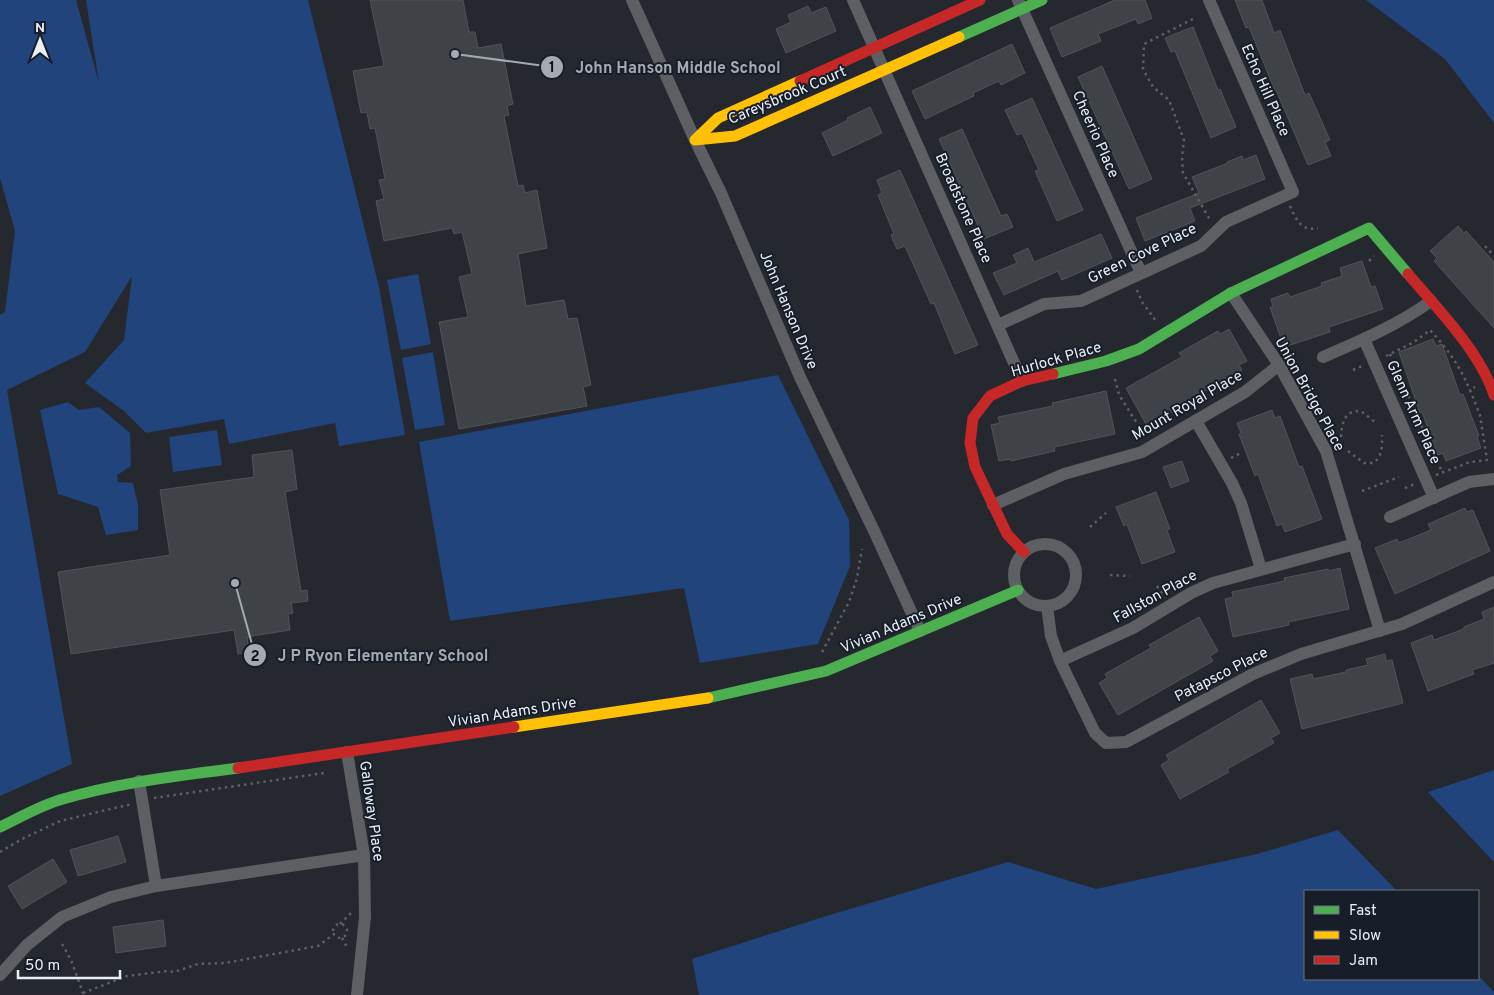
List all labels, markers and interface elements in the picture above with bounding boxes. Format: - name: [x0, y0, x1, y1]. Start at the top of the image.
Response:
- north arrow: [15, 15, 65, 65]
- text: N: [35, 20, 45, 37]
- street label: Echo Hill Place: [1236, 41, 1294, 140]
- callout: John Hanson Middle School: [540, 52, 790, 83]
- text: 1: [549, 59, 555, 78]
- text: John Hanson Middle School: [575, 59, 781, 79]
- street label: Careysbrook Court: [726, 63, 849, 130]
- street label: Cheerio Place: [1067, 88, 1122, 181]
- street label: Broadstone Place: [930, 151, 995, 267]
- street label: Green Cove Place: [1085, 220, 1200, 289]
- street label: John Hanson Drive: [754, 249, 821, 372]
- street label: Union Bridge Place: [1269, 334, 1348, 455]
- street label: Hurlock Place: [1009, 338, 1104, 382]
- street label: Glenn Arm Place: [1381, 358, 1444, 468]
- street label: Mount Royal Place: [1129, 367, 1246, 446]
- street label: Fallston Place: [1111, 566, 1201, 628]
- street label: Vivian Adams Drive: [838, 590, 965, 659]
- callout: J P Ryon Elementary School: [243, 640, 498, 671]
- street label: Patapsco Place: [1172, 644, 1272, 707]
- text: J P Ryon Elementary School: [278, 647, 488, 667]
- text: 2: [250, 648, 260, 667]
- street label: Vivian Adams Drive: [447, 694, 578, 733]
- street label: Galloway Place: [354, 760, 387, 863]
- legend: [1304, 890, 1479, 980]
- text: Fast: [1349, 902, 1377, 921]
- text: Slow: [1349, 927, 1381, 946]
- scale bar: [18, 948, 120, 980]
- text: Jam: [1349, 952, 1378, 971]
- text: 50 m: [25, 957, 60, 976]

